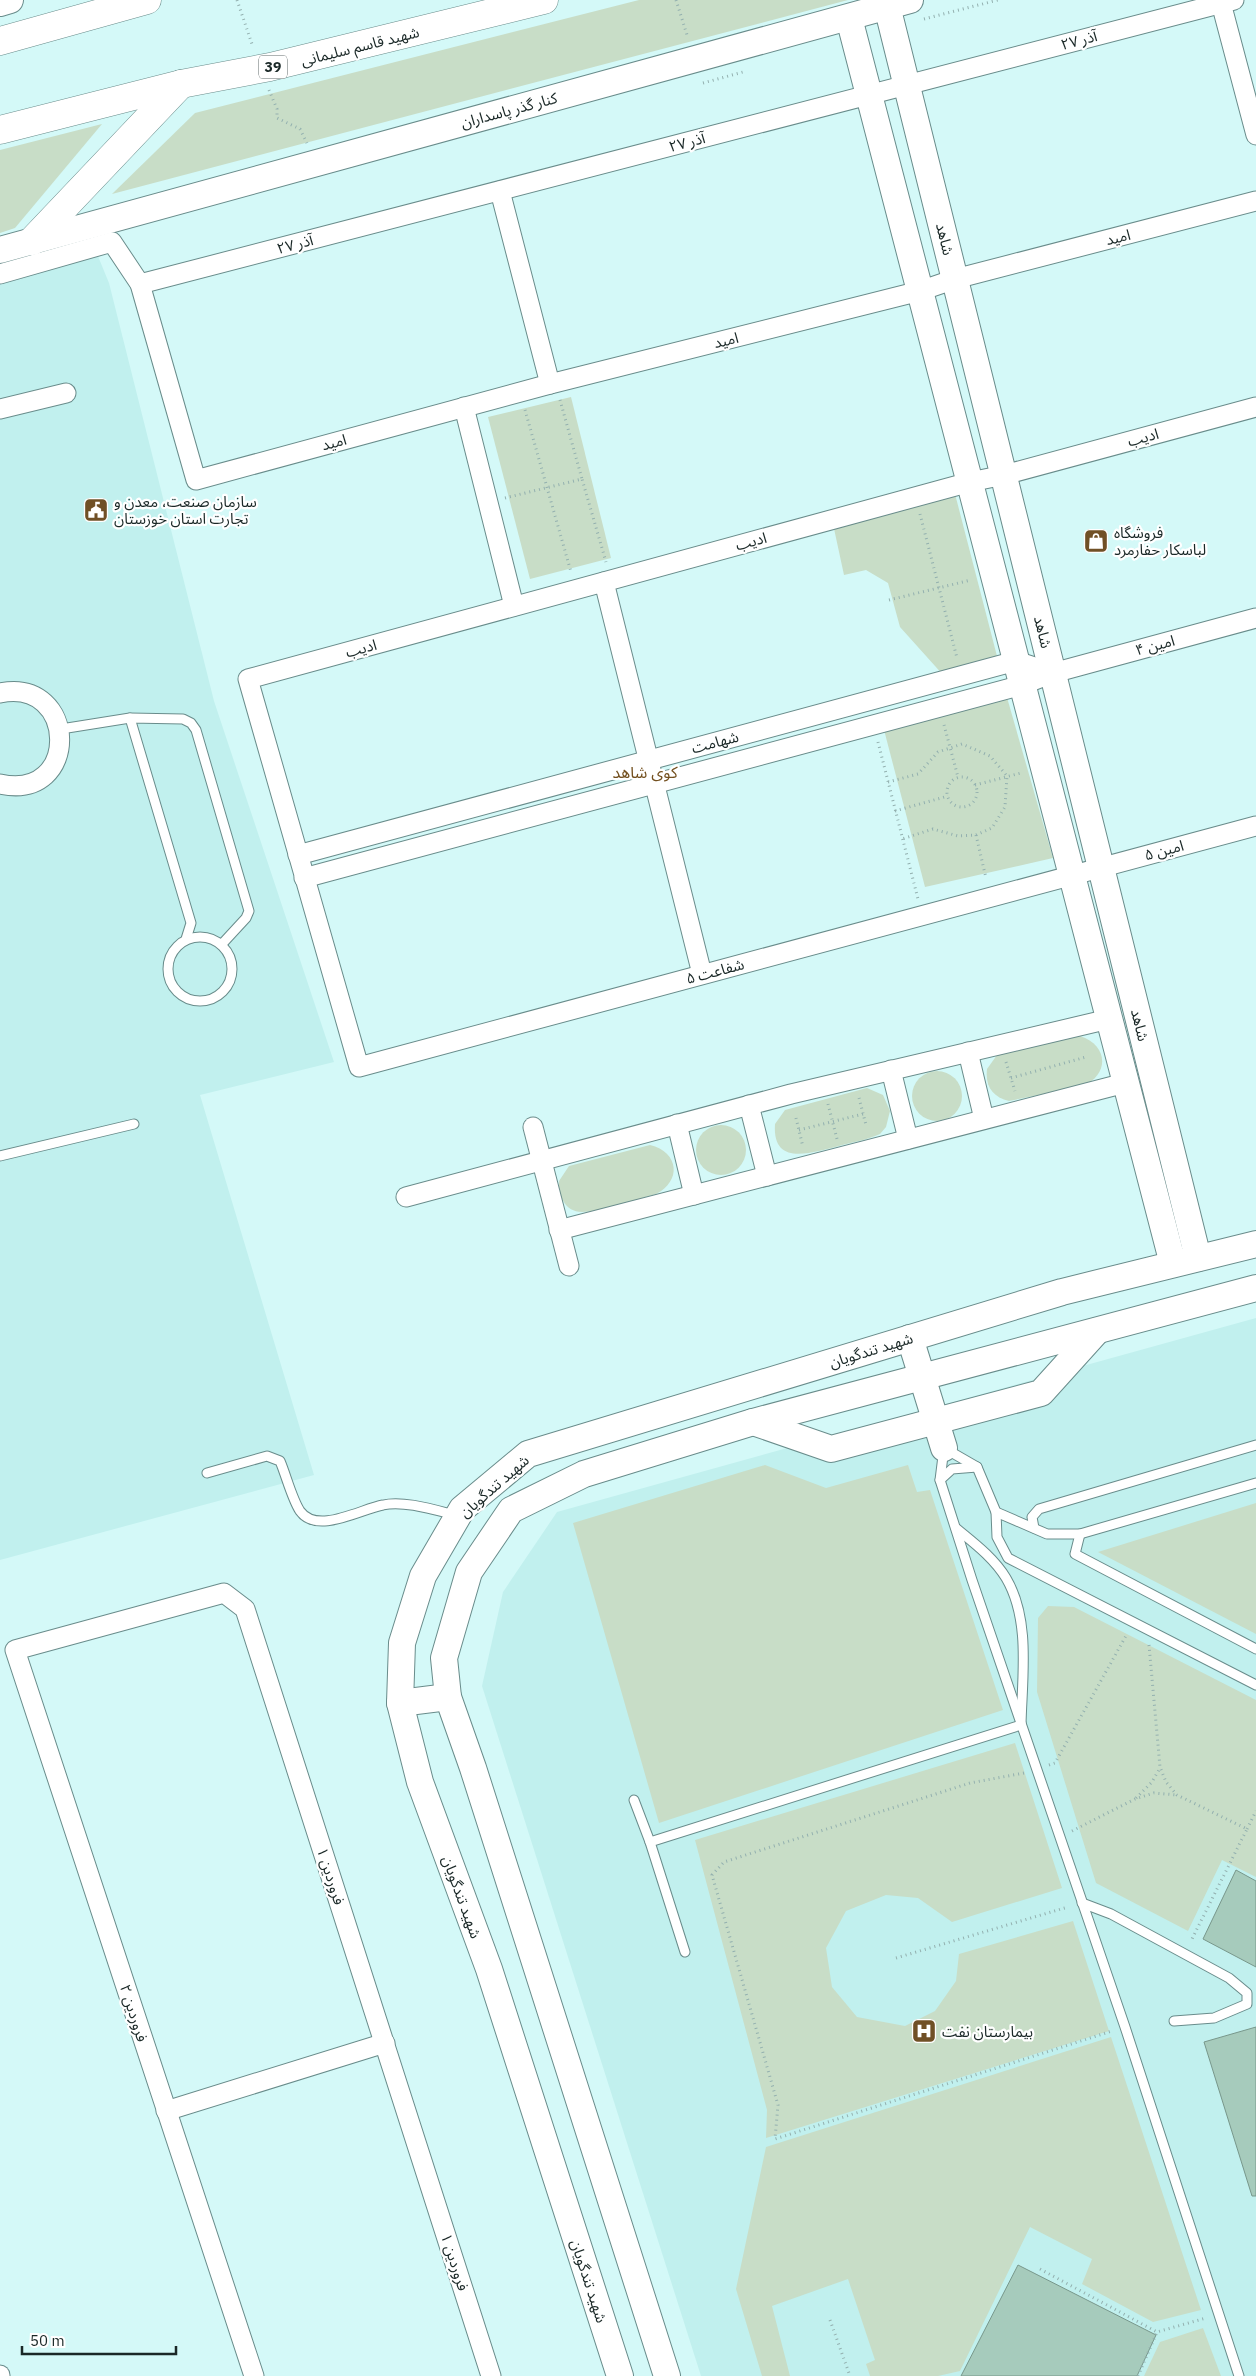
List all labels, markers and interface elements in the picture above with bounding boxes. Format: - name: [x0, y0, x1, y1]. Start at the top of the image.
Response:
- street label: شهید قاسم سلیمانی: [299, 22, 422, 72]
- street label: آذر ۲۷: [1059, 26, 1100, 54]
- road number: 39: [259, 56, 287, 78]
- street label: کنار گذر پاسداران: [459, 88, 560, 133]
- street label: آذر ۲۷: [667, 128, 708, 156]
- street label: شاهد: [932, 221, 958, 257]
- street label: امید: [1104, 225, 1132, 249]
- street label: آذر ۲۷: [275, 230, 316, 258]
- street label: امید: [712, 328, 740, 352]
- street label: ادیب: [1125, 424, 1161, 450]
- street label: امید: [319, 430, 349, 454]
- place label: سازمان صنعت، معدن و تجارت استان خوزستان: [114, 492, 257, 528]
- public building icon: سازمان صنعت، معدن و تجارت استان خوزستان: [83, 497, 109, 523]
- place label: فروشگاه لباسکار حفارمرد: [1114, 523, 1206, 559]
- street label: ادیب: [733, 528, 769, 554]
- shop icon: فروشگاه لباسکار حفارمرد: [1083, 528, 1109, 554]
- street label: شاهد: [1030, 614, 1056, 650]
- street label: امین ۴: [1133, 631, 1177, 659]
- street label: ادیب: [343, 635, 379, 661]
- street label: شهامت: [689, 727, 741, 757]
- district label: کوی شاهد: [613, 762, 678, 782]
- street label: امین ۵: [1142, 836, 1186, 864]
- street label: شفاعت ۵: [684, 954, 746, 988]
- street label: شاهد: [1127, 1007, 1153, 1043]
- street label: شهید تندگویان: [827, 1328, 915, 1372]
- street label: شهید تندگویان: [455, 1450, 533, 1522]
- street label: فروردین ۱: [313, 1845, 349, 1907]
- street label: شهید تندگویان: [438, 1853, 486, 1941]
- street label: فروردین ۲: [116, 1982, 152, 2044]
- hospital icon: بیمارستان نفت: [911, 2018, 937, 2044]
- place label: بیمارستان نفت: [942, 2022, 1033, 2041]
- street label: فروردین ۱: [437, 2231, 473, 2293]
- street label: شهید تندگویان: [567, 2237, 611, 2325]
- scale bar: [22, 2324, 176, 2356]
- text: 50 m: [30, 2331, 65, 2350]

